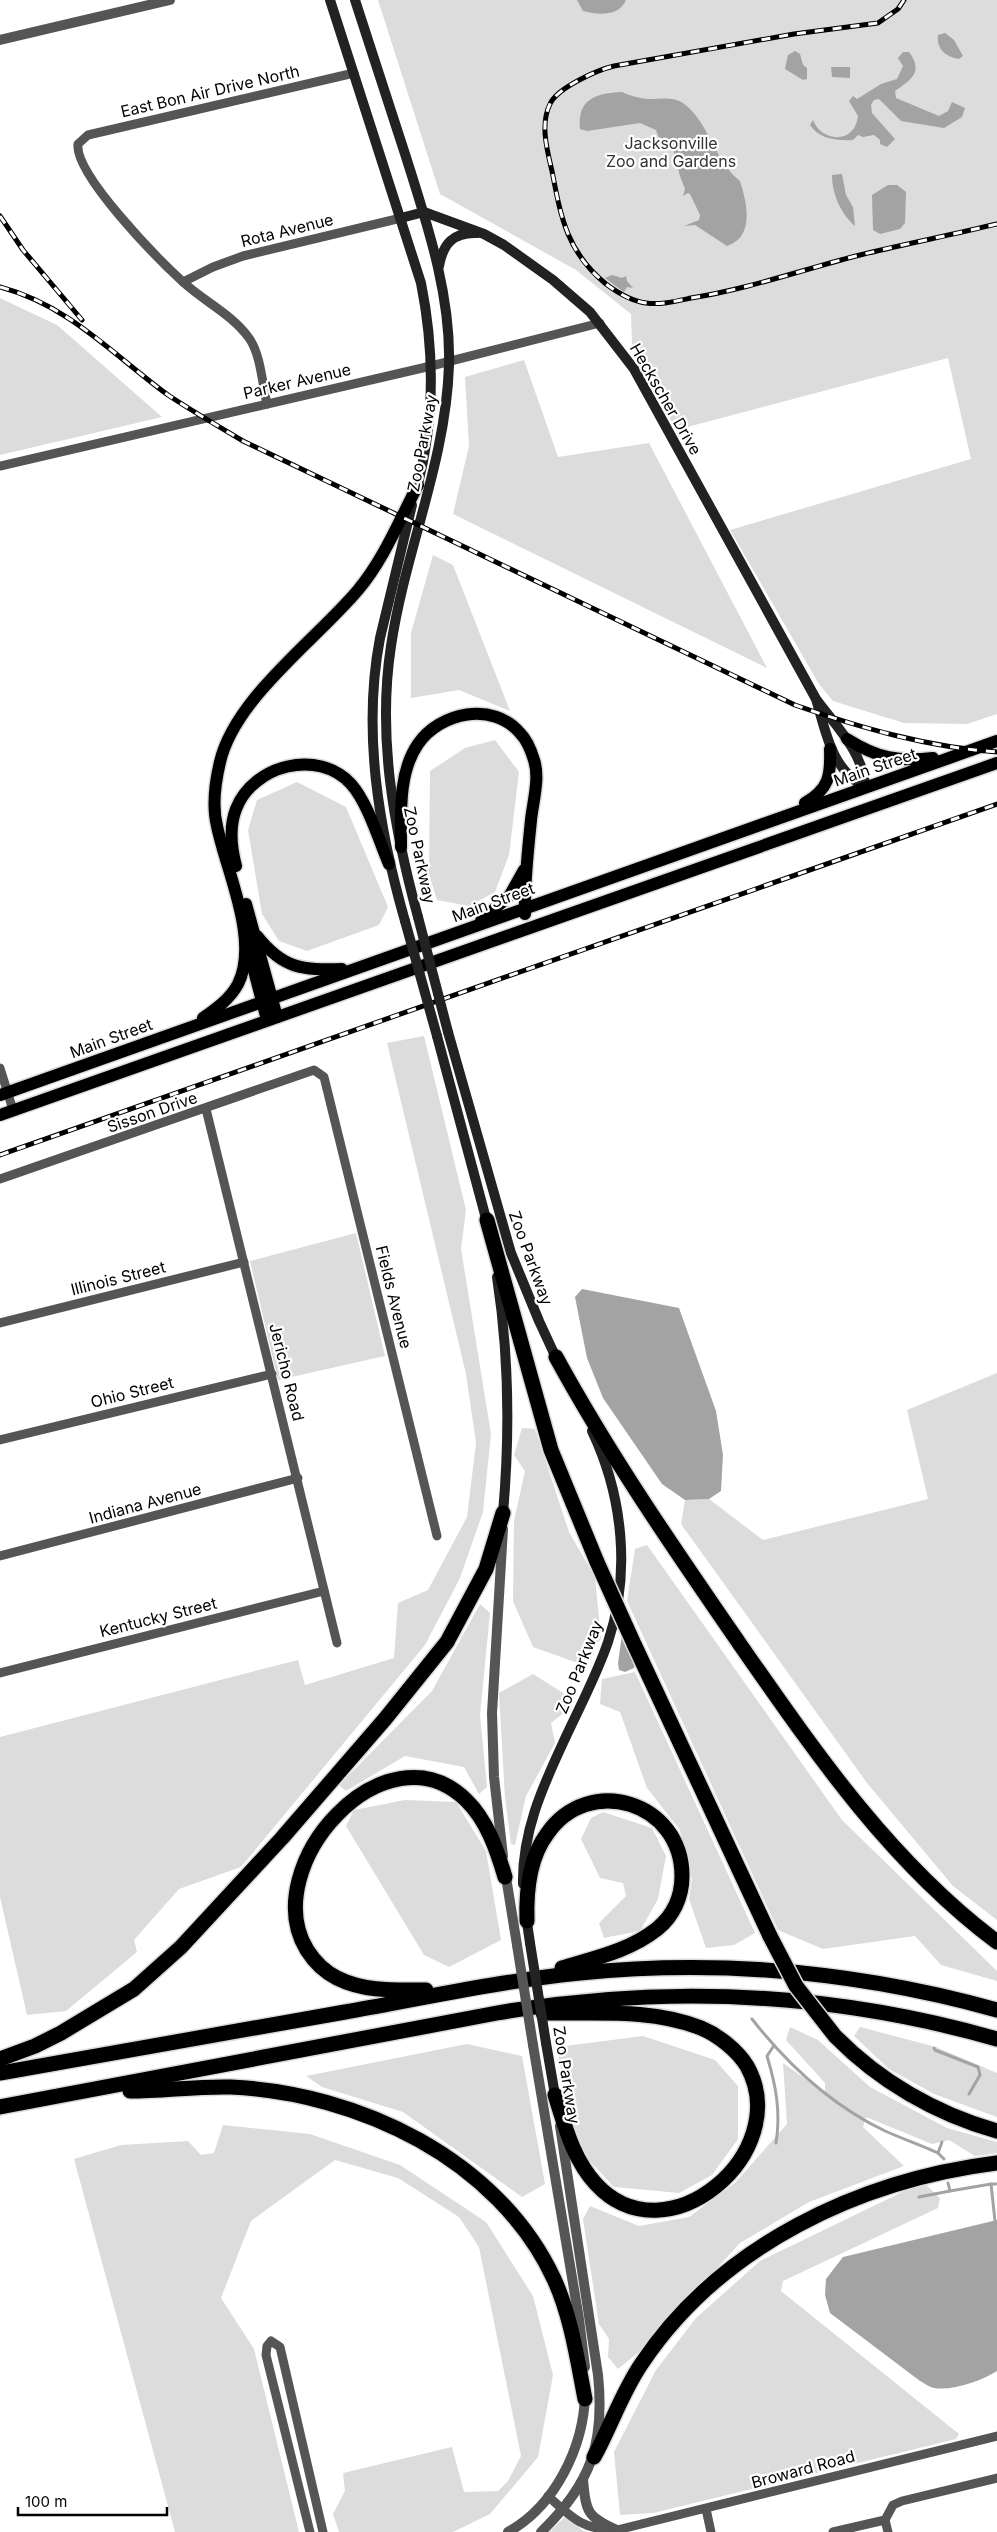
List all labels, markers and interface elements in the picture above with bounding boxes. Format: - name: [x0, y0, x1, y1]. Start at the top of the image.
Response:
- street label: East Bon Air Drive North: [119, 61, 301, 121]
- park label: Jacksonville Zoo and Gardens: [606, 133, 736, 171]
- street label: Rota Avenue: [239, 209, 335, 251]
- street label: Heckscher Drive: [626, 340, 706, 458]
- street label: Parker Avenue: [241, 359, 353, 403]
- street label: Zoo Parkway: [403, 393, 441, 493]
- street label: Main Street: [831, 743, 919, 791]
- street label: Zoo Parkway: [400, 805, 440, 905]
- street label: Main Street: [449, 878, 537, 926]
- street label: Main Street: [67, 1014, 155, 1062]
- street label: Sisson Drive: [104, 1087, 200, 1137]
- street label: Zoo Parkway: [505, 1208, 557, 1308]
- street label: Fields Avenue: [372, 1243, 416, 1351]
- street label: Illinois Street: [69, 1257, 167, 1299]
- street label: Jericho Road: [265, 1321, 309, 1423]
- street label: Ohio Street: [88, 1372, 176, 1412]
- street label: Indiana Avenue: [87, 1478, 203, 1528]
- street label: Kentucky Street: [97, 1593, 219, 1641]
- street label: Zoo Parkway: [551, 1617, 607, 1717]
- street label: Zoo Parkway: [549, 2025, 585, 2125]
- street label: Broward Road: [749, 2446, 857, 2492]
- scale bar: [18, 2484, 166, 2516]
- text: 100 m: [25, 2492, 67, 2511]

